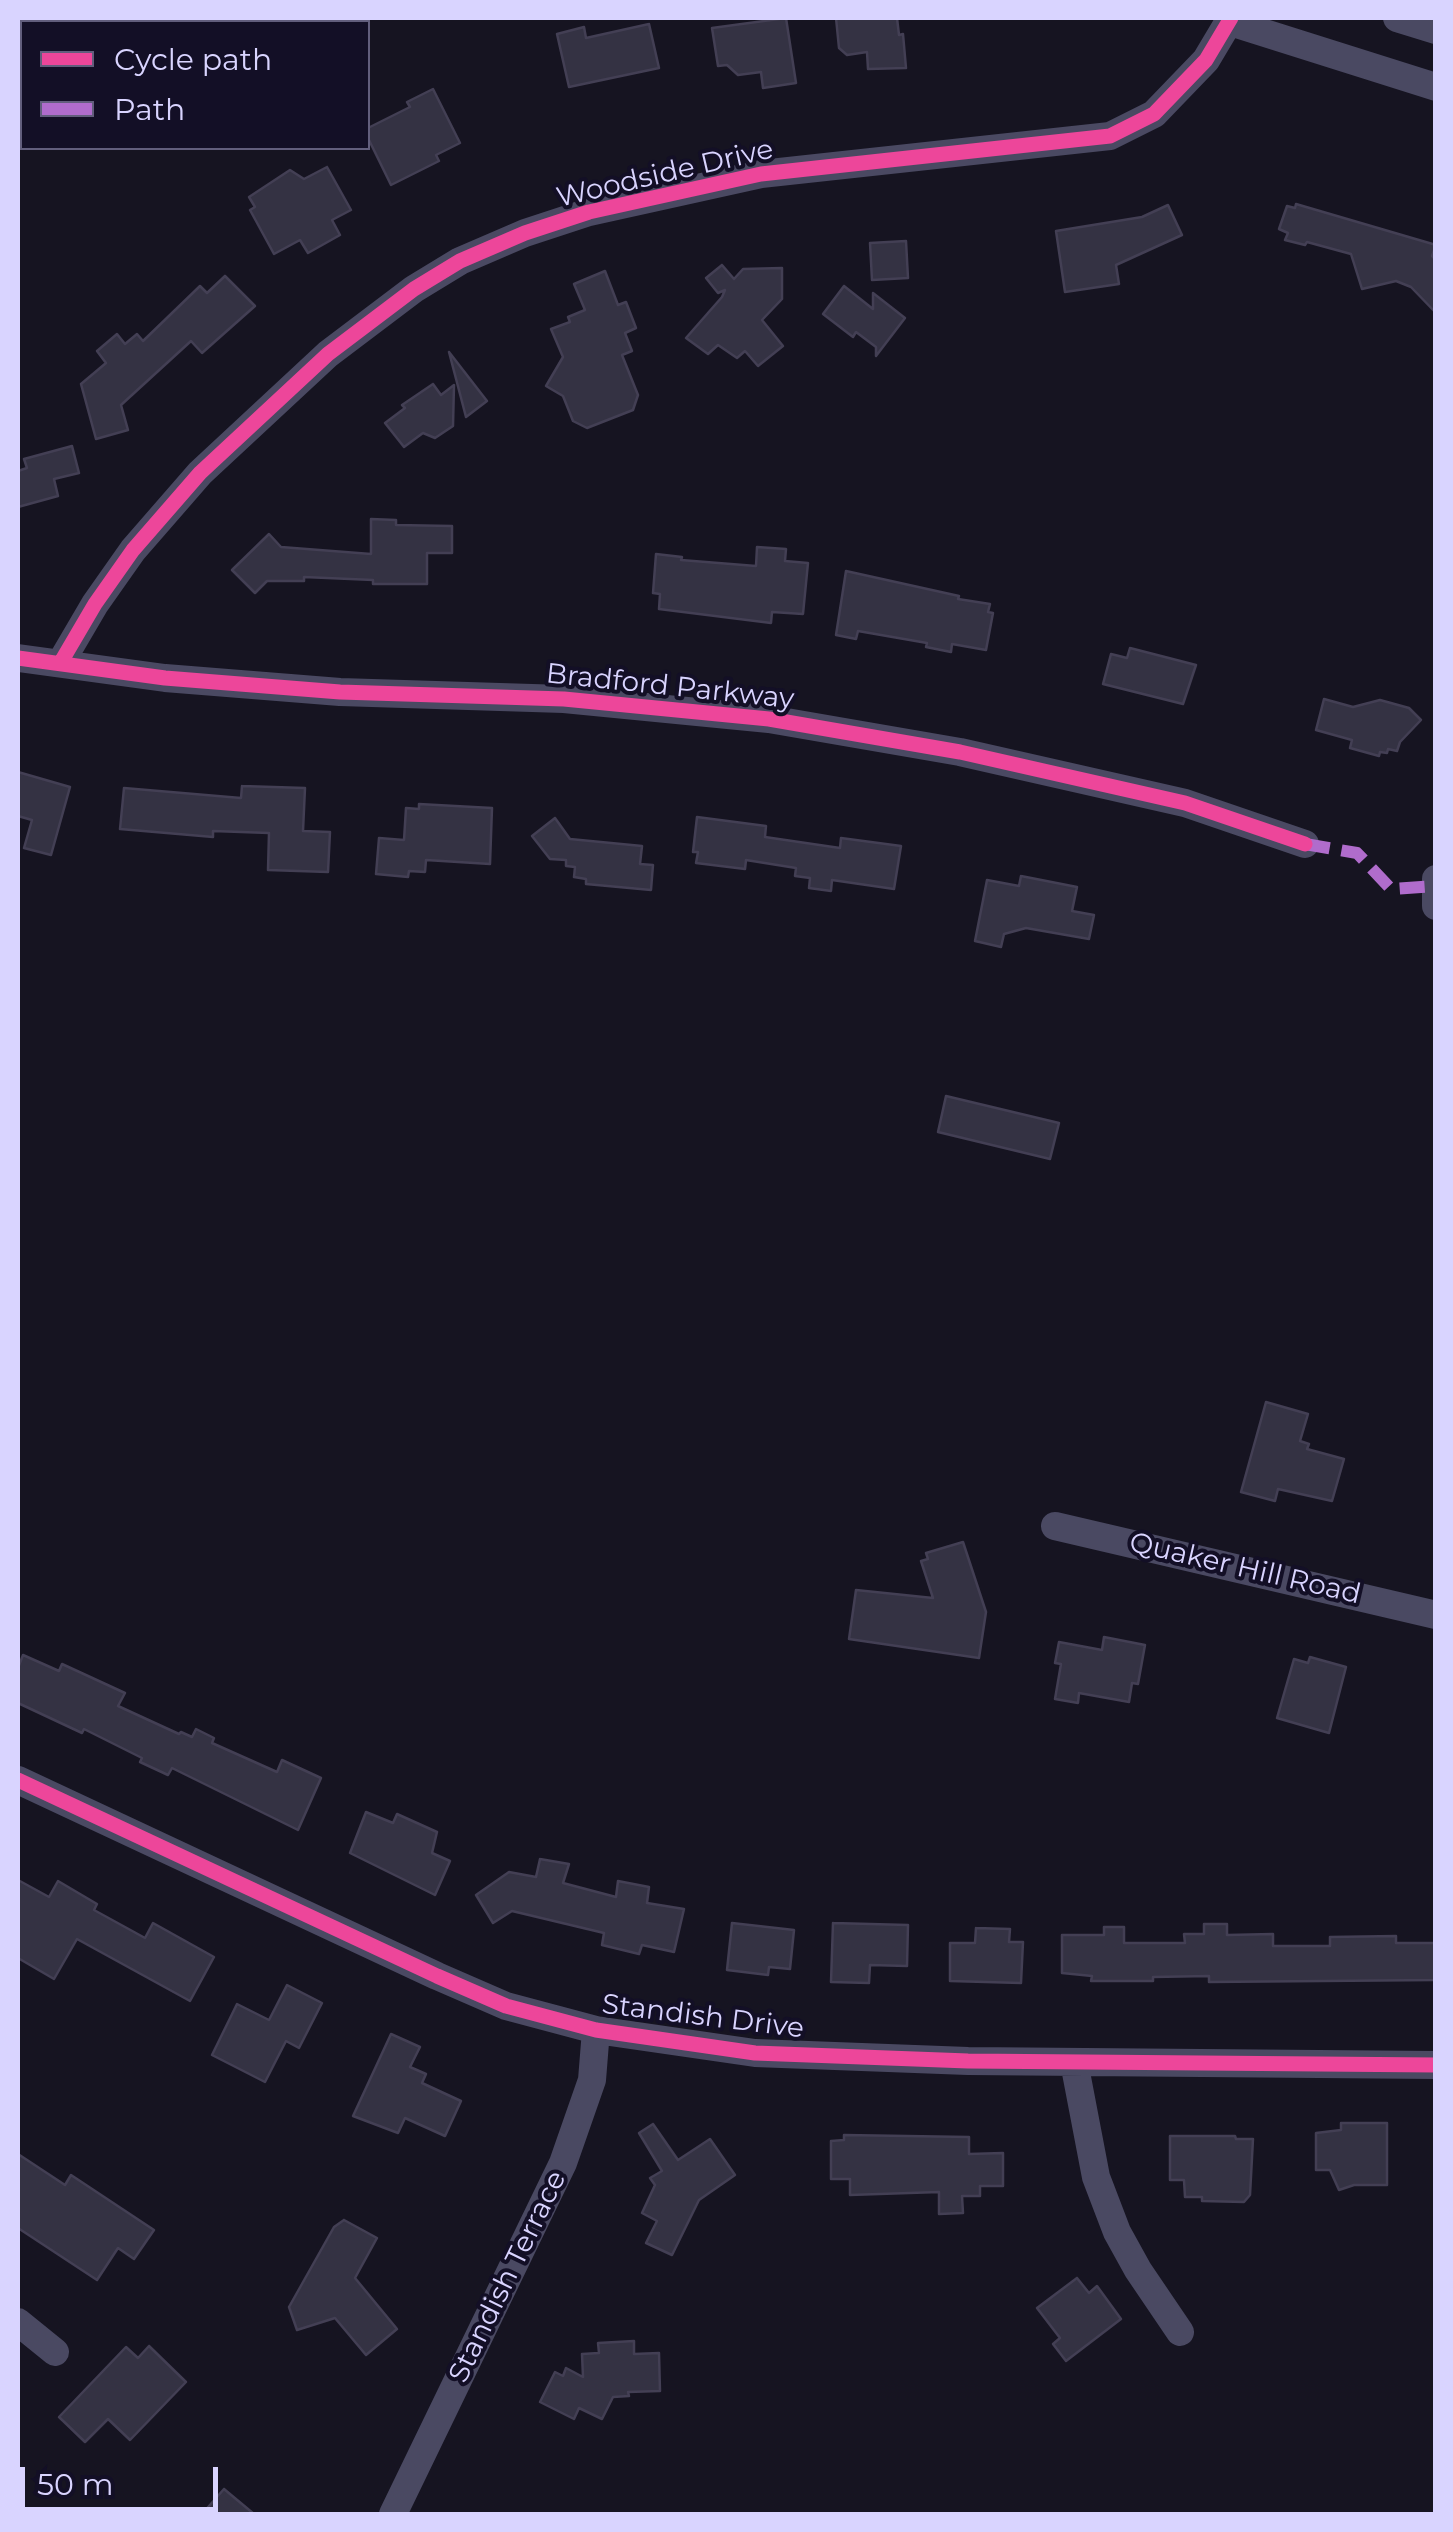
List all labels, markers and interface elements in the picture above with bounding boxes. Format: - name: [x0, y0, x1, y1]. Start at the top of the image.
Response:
- legend: [20, 20, 370, 150]
- text: Cycle path: [114, 41, 272, 78]
- text: Path: [114, 91, 185, 128]
- street label: Woodside Drive: [553, 133, 777, 215]
- street label: Bradford Parkway: [544, 657, 796, 717]
- street label: Quaker Hill Road: [1126, 1526, 1364, 1612]
- street label: Standish Drive: [600, 1988, 806, 2046]
- street label: Standish Terrace: [442, 2166, 574, 2388]
- scale bar: [25, 2447, 222, 2509]
- text: 50 m: [37, 2466, 114, 2503]

